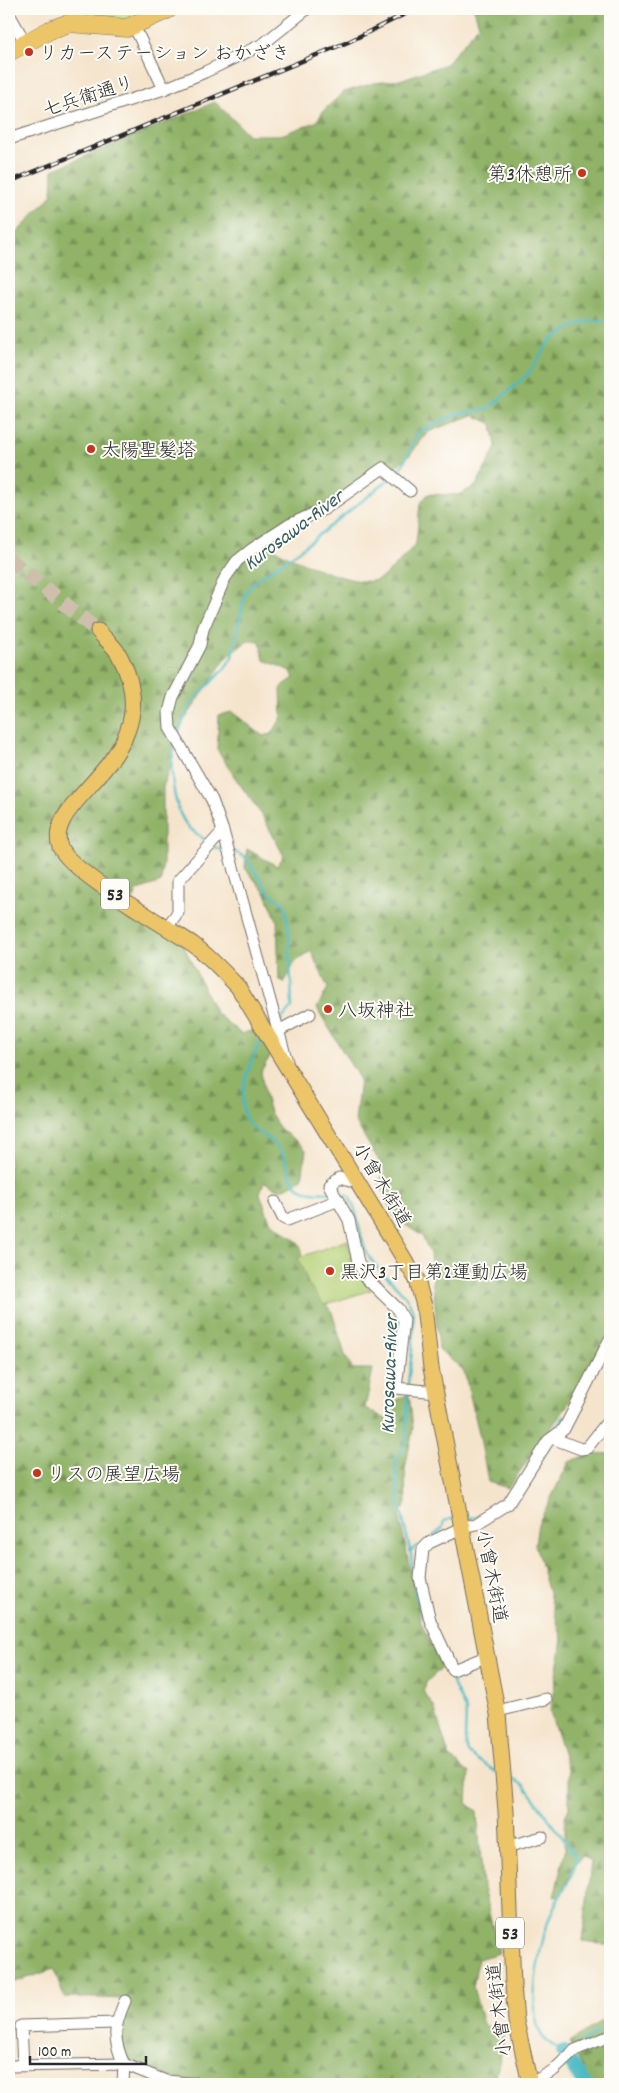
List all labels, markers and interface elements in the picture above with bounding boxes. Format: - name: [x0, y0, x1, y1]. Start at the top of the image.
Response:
- place label: リカーステーション おかざき: [39, 42, 290, 69]
- marker: リカーステーション おかざき: [23, 46, 35, 58]
- street label: 七兵衛通り: [40, 71, 138, 126]
- place label: 第3休憩所: [488, 163, 572, 190]
- marker: 第3休憩所: [576, 167, 588, 179]
- place label: 太陽聖髪塔: [101, 439, 196, 466]
- marker: 太陽聖髪塔: [85, 443, 97, 455]
- water label: Kurosawa-River: [239, 483, 353, 578]
- road number: 53: [101, 879, 129, 910]
- place label: 八坂神社: [338, 999, 414, 1026]
- marker: 八坂神社: [322, 1003, 334, 1015]
- street label: 小曾木街道: [344, 1138, 416, 1233]
- place label: 黒沢3丁目第2運動広場: [340, 1261, 528, 1288]
- marker: 黒沢3丁目第2運動広場: [324, 1265, 336, 1277]
- water label: Kurosawa-River: [375, 1312, 407, 1434]
- place label: リスの展望広場: [47, 1463, 180, 1490]
- marker: リスの展望広場: [31, 1467, 43, 1479]
- street label: 小曾木街道: [467, 1527, 512, 1626]
- road number: 53: [496, 1918, 524, 1949]
- street label: 小曾木街道: [482, 1961, 521, 2058]
- scale bar: [30, 2033, 146, 2065]
- text: 100 m: [38, 2042, 71, 2064]

